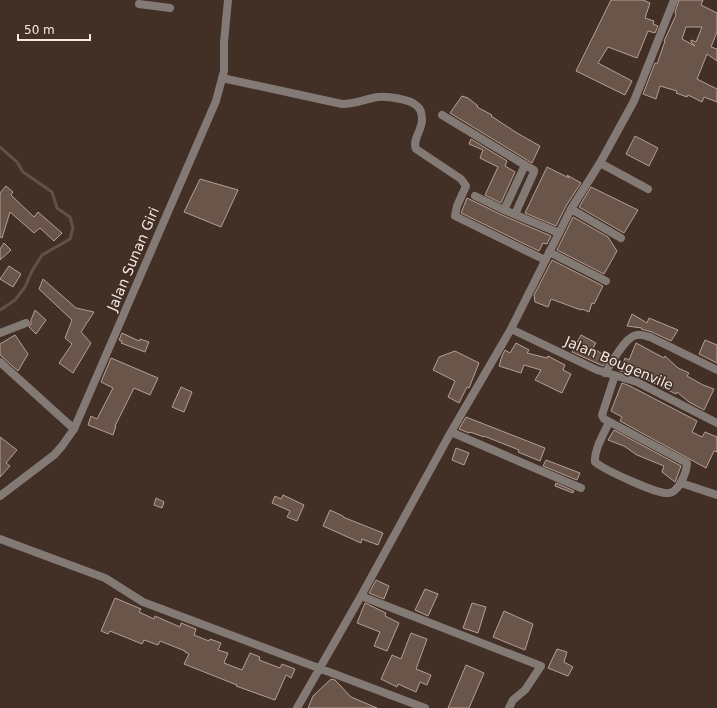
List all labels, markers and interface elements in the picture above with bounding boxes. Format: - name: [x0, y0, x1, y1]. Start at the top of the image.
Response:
- scale bar: [18, 16, 90, 42]
- text: 50 m: [24, 23, 55, 37]
- street label: Jalan Sunan Giri: [103, 205, 162, 314]
- street label: Jalan Bougenvile: [561, 332, 676, 393]

